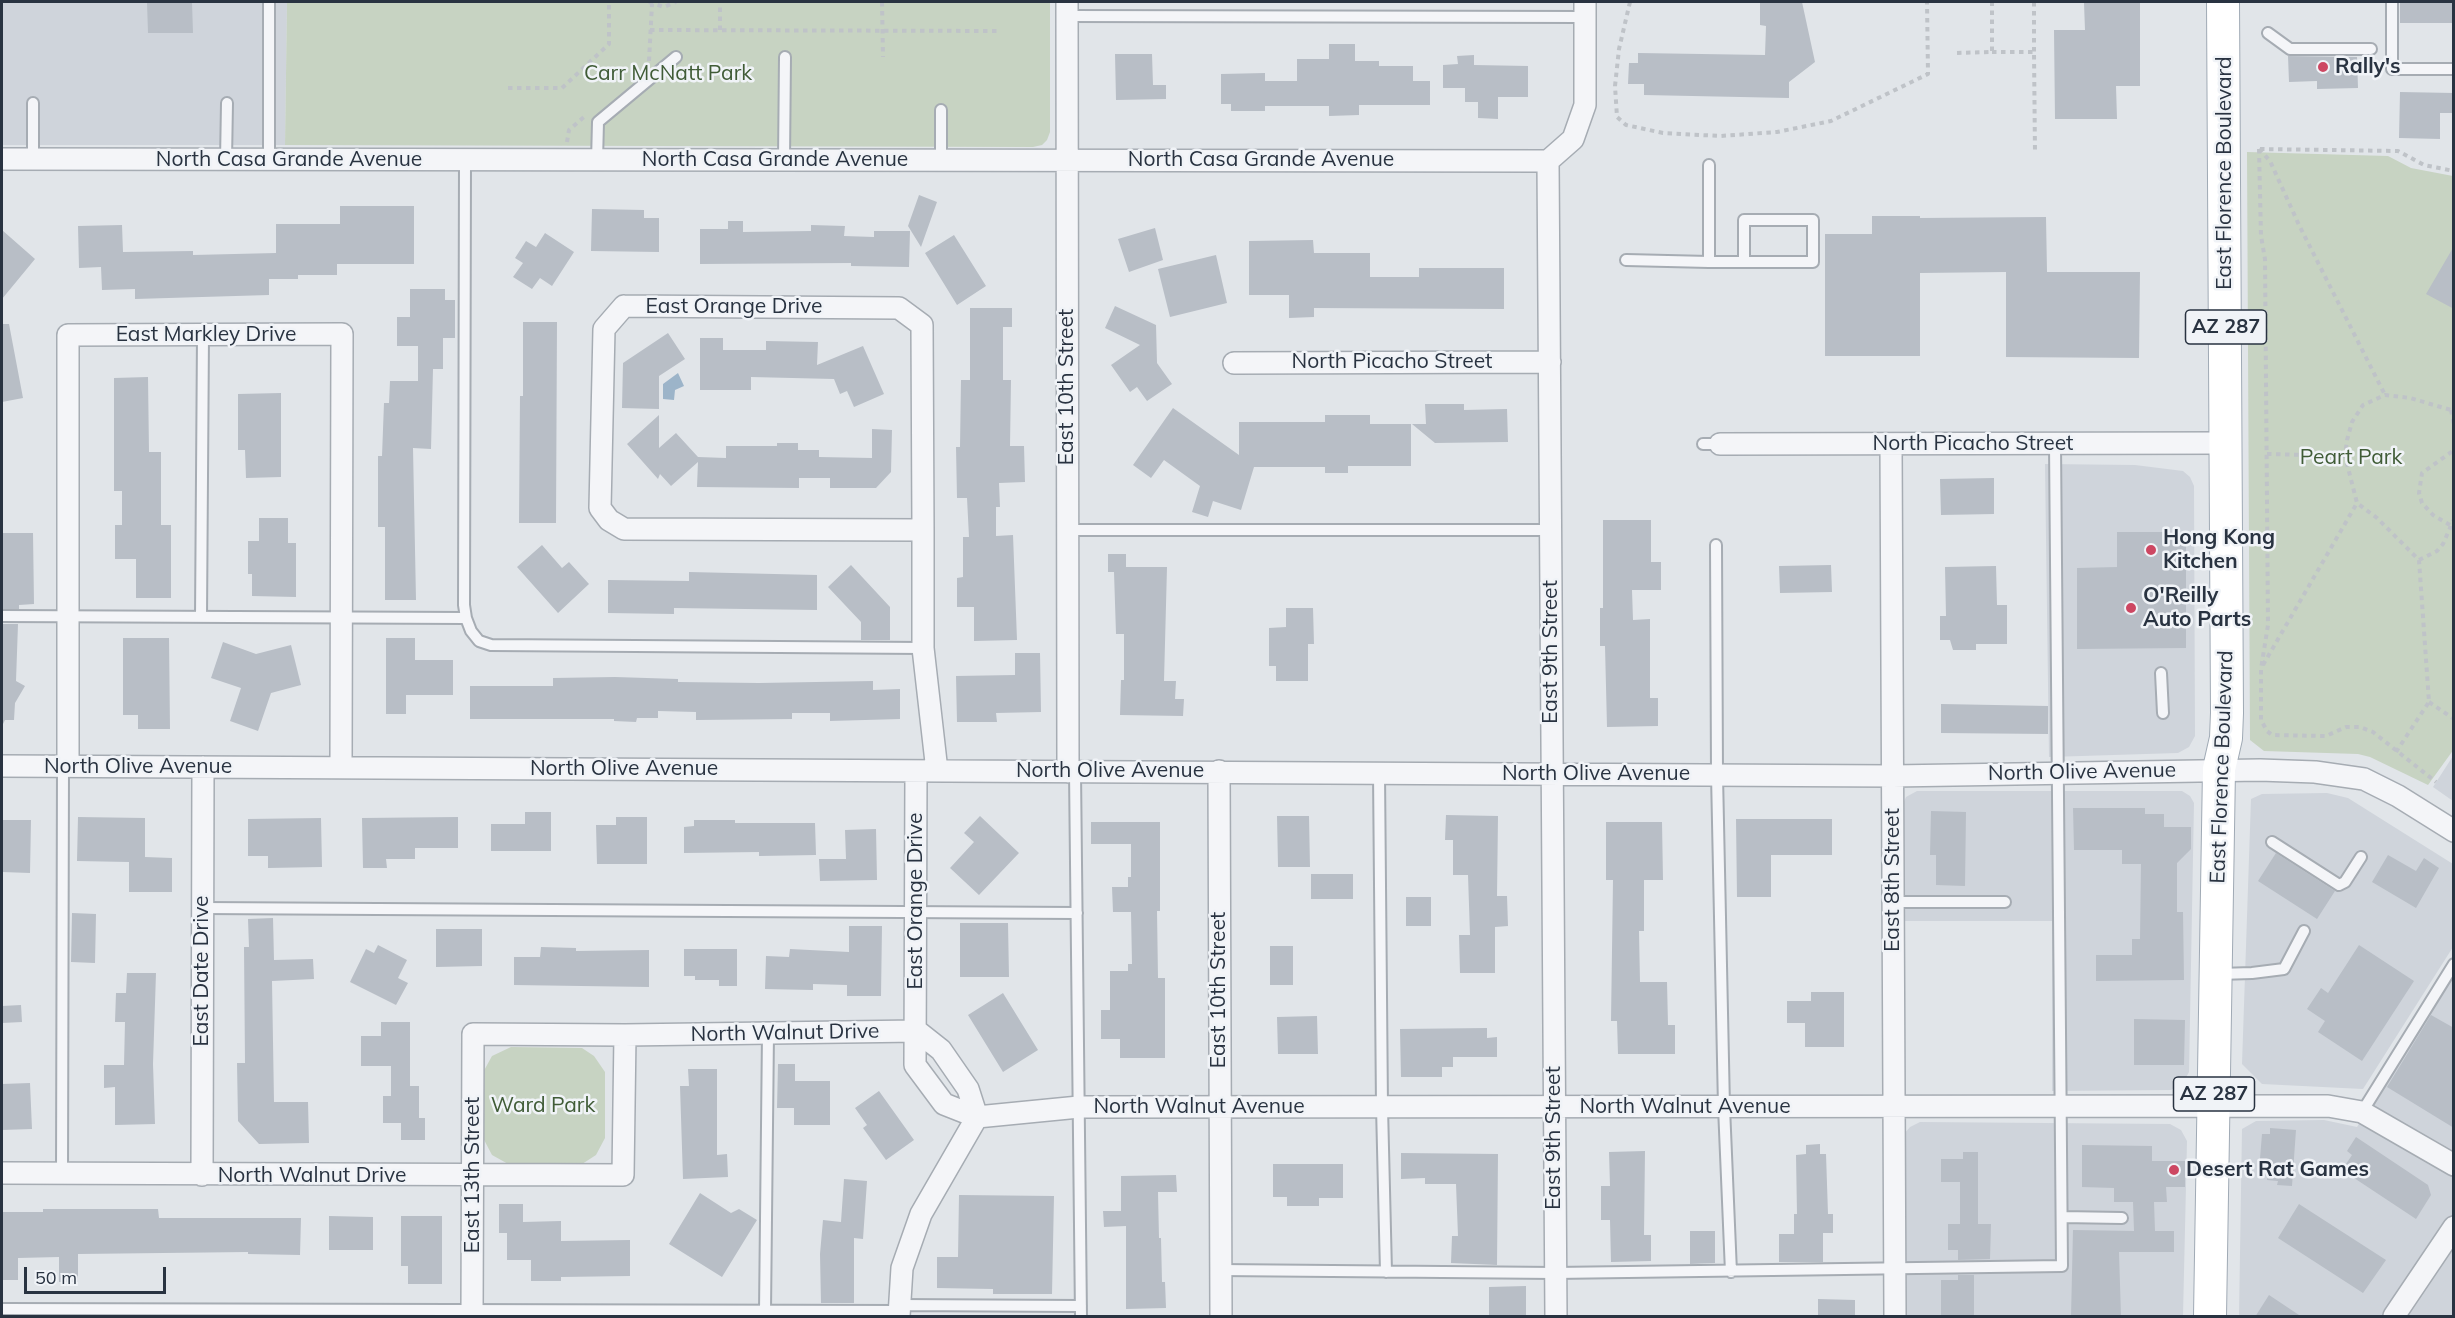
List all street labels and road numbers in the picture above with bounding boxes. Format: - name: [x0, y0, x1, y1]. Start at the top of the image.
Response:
- street label: East Florence Boulevard: [2212, 56, 2238, 290]
- street label: North Casa Grande Avenue: [156, 147, 422, 173]
- street label: North Casa Grande Avenue: [642, 147, 908, 173]
- street label: North Casa Grande Avenue: [1128, 147, 1394, 173]
- street label: East Orange Drive: [646, 294, 822, 320]
- street label: East 10th Street: [1054, 309, 1080, 465]
- road number: AZ 287: [2186, 310, 2266, 344]
- street label: East Markley Drive: [116, 322, 296, 348]
- street label: North Picacho Street: [1292, 349, 1492, 375]
- street label: North Picacho Street: [1873, 431, 2073, 457]
- street label: East 9th Street: [1538, 580, 1564, 724]
- street label: East Florence Boulevard: [2205, 650, 2239, 884]
- street label: North Olive Avenue: [44, 754, 232, 780]
- street label: North Olive Avenue: [530, 756, 718, 782]
- street label: North Olive Avenue: [1016, 758, 1204, 784]
- street label: North Olive Avenue: [1988, 758, 2176, 786]
- street label: North Olive Avenue: [1502, 761, 1690, 787]
- street label: East 8th Street: [1880, 808, 1906, 952]
- street label: East Orange Drive: [903, 813, 929, 989]
- street label: East Date Drive: [189, 895, 215, 1047]
- street label: East 10th Street: [1206, 912, 1232, 1068]
- street label: North Walnut Drive: [690, 1019, 880, 1047]
- street label: East 9th Street: [1541, 1066, 1567, 1210]
- road number: AZ 287: [2174, 1077, 2254, 1111]
- street label: North Walnut Avenue: [1093, 1094, 1305, 1120]
- street label: North Walnut Avenue: [1579, 1094, 1791, 1120]
- street label: East 13th Street: [460, 1097, 486, 1253]
- street label: North Walnut Drive: [218, 1163, 406, 1189]

